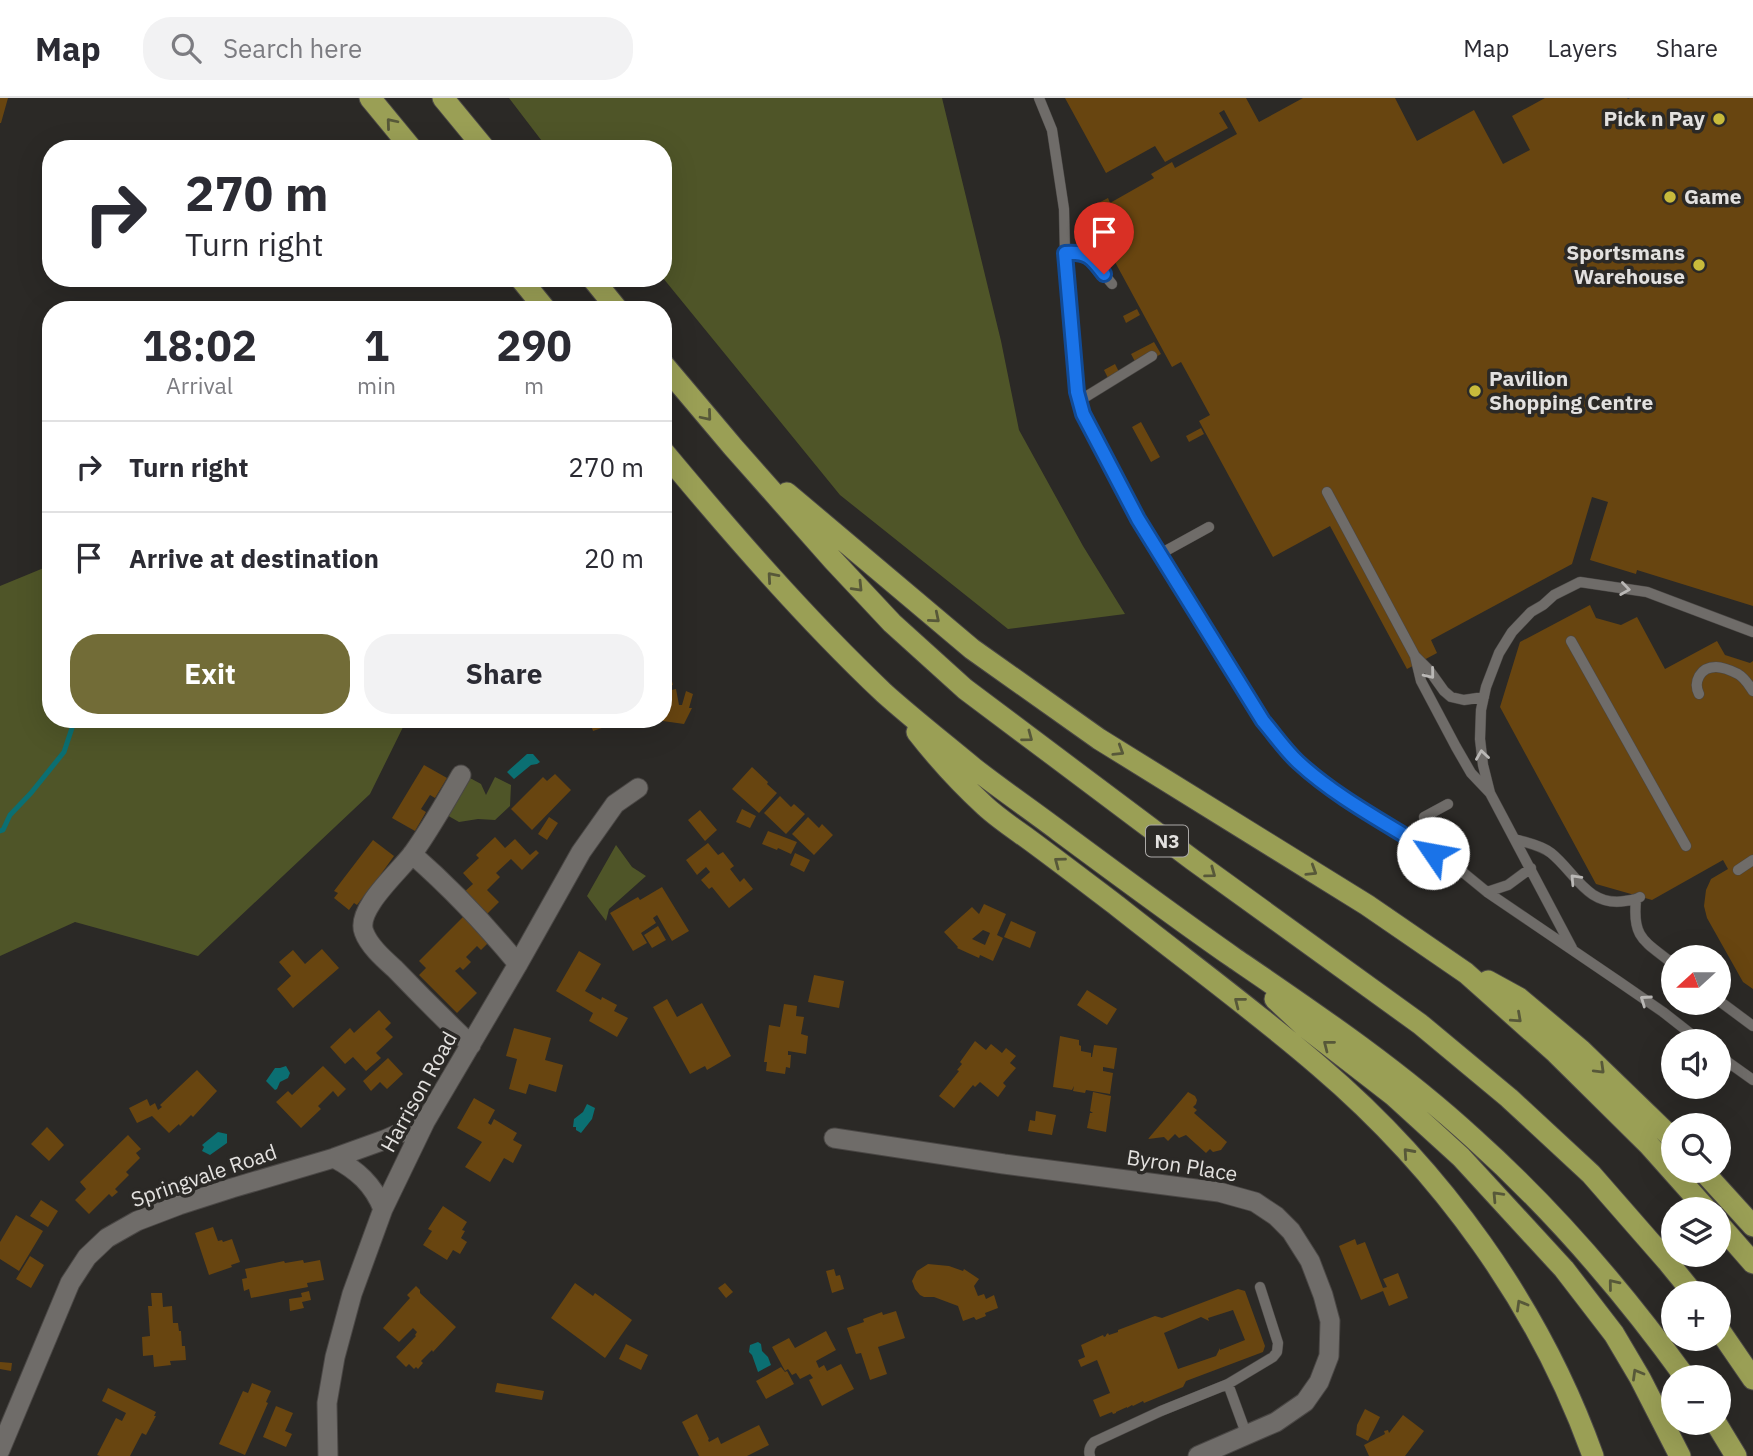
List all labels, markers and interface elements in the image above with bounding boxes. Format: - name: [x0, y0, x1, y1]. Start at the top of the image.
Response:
- search box: [143, 17, 633, 80]
- text: Map: [35, 27, 101, 70]
- icon: search: [167, 29, 205, 67]
- text: Search here: [223, 31, 362, 65]
- text: Map: [1463, 32, 1510, 64]
- text: Layers: [1548, 32, 1618, 64]
- text: Share: [1656, 32, 1718, 64]
- place label: Pick n Pay: [1603, 104, 1706, 132]
- marker: Pick n Pay: [1711, 111, 1727, 127]
- one-way arrow: [387, 119, 399, 132]
- text: 270 m: [185, 161, 329, 224]
- icon: right: [70, 168, 161, 259]
- place label: Game: [1684, 182, 1742, 210]
- marker: Game: [1662, 189, 1678, 205]
- pin: [1074, 202, 1134, 274]
- icon: arrive: [1085, 213, 1123, 251]
- text: Turn right: [185, 223, 323, 265]
- place label: Sportsmans Warehouse: [1566, 238, 1685, 290]
- marker: Sportsmans Warehouse: [1691, 257, 1707, 273]
- text: 18:02: [142, 318, 257, 373]
- text: 1: [364, 318, 389, 373]
- text: 290: [496, 318, 572, 373]
- place label: Pavilion Shopping Centre: [1489, 364, 1653, 416]
- text: Arrival: [166, 370, 233, 400]
- text: min: [357, 370, 396, 400]
- text: m: [524, 370, 544, 400]
- marker: Pavilion Shopping Centre: [1467, 383, 1483, 399]
- one-way arrow: [699, 408, 711, 421]
- icon: right: [70, 448, 108, 486]
- text: Turn right: [129, 450, 248, 484]
- text: 270 m: [568, 450, 644, 484]
- icon: arrive: [70, 539, 108, 577]
- text: Arrive at destination: [129, 541, 379, 575]
- text: 20 m: [584, 541, 644, 575]
- one-way arrow: [768, 572, 780, 585]
- one-way arrow: [849, 579, 862, 592]
- one-way arrow: [1619, 581, 1631, 596]
- one-way arrow: [927, 610, 940, 622]
- button: Exit: [70, 634, 350, 714]
- button: Share: [364, 634, 644, 714]
- one-way arrow: [1422, 666, 1435, 678]
- one-way arrow: [1021, 728, 1033, 741]
- one-way arrow: [1111, 743, 1124, 756]
- one-way arrow: [1474, 749, 1489, 761]
- position arrow: [1396, 816, 1470, 890]
- road number: N3: [1146, 826, 1188, 856]
- one-way arrow: [1054, 858, 1067, 871]
- one-way arrow: [1305, 863, 1318, 876]
- one-way arrow: [1203, 865, 1215, 877]
- one-way arrow: [1571, 874, 1583, 887]
- north arrow: [1661, 945, 1731, 1015]
- map controls: [1661, 945, 1731, 1435]
- one-way arrow: [1640, 996, 1653, 1008]
- one-way arrow: [1234, 998, 1246, 1011]
- one-way arrow: [1509, 1010, 1522, 1023]
- street label: Harrison Road: [373, 1026, 463, 1157]
- button: sound: [1661, 1029, 1731, 1099]
- one-way arrow: [1323, 1040, 1335, 1053]
- one-way arrow: [1592, 1060, 1605, 1073]
- button: search: [1661, 1113, 1731, 1183]
- street label: Springvale Road: [127, 1137, 280, 1213]
- street label: Byron Place: [1125, 1142, 1240, 1188]
- one-way arrow: [1404, 1148, 1417, 1161]
- one-way arrow: [1492, 1191, 1505, 1204]
- button: layers: [1661, 1197, 1731, 1267]
- one-way arrow: [1609, 1280, 1621, 1293]
- button: +: [1661, 1281, 1731, 1351]
- one-way arrow: [1516, 1299, 1529, 1312]
- button: −: [1661, 1365, 1731, 1435]
- one-way arrow: [1632, 1369, 1645, 1381]

